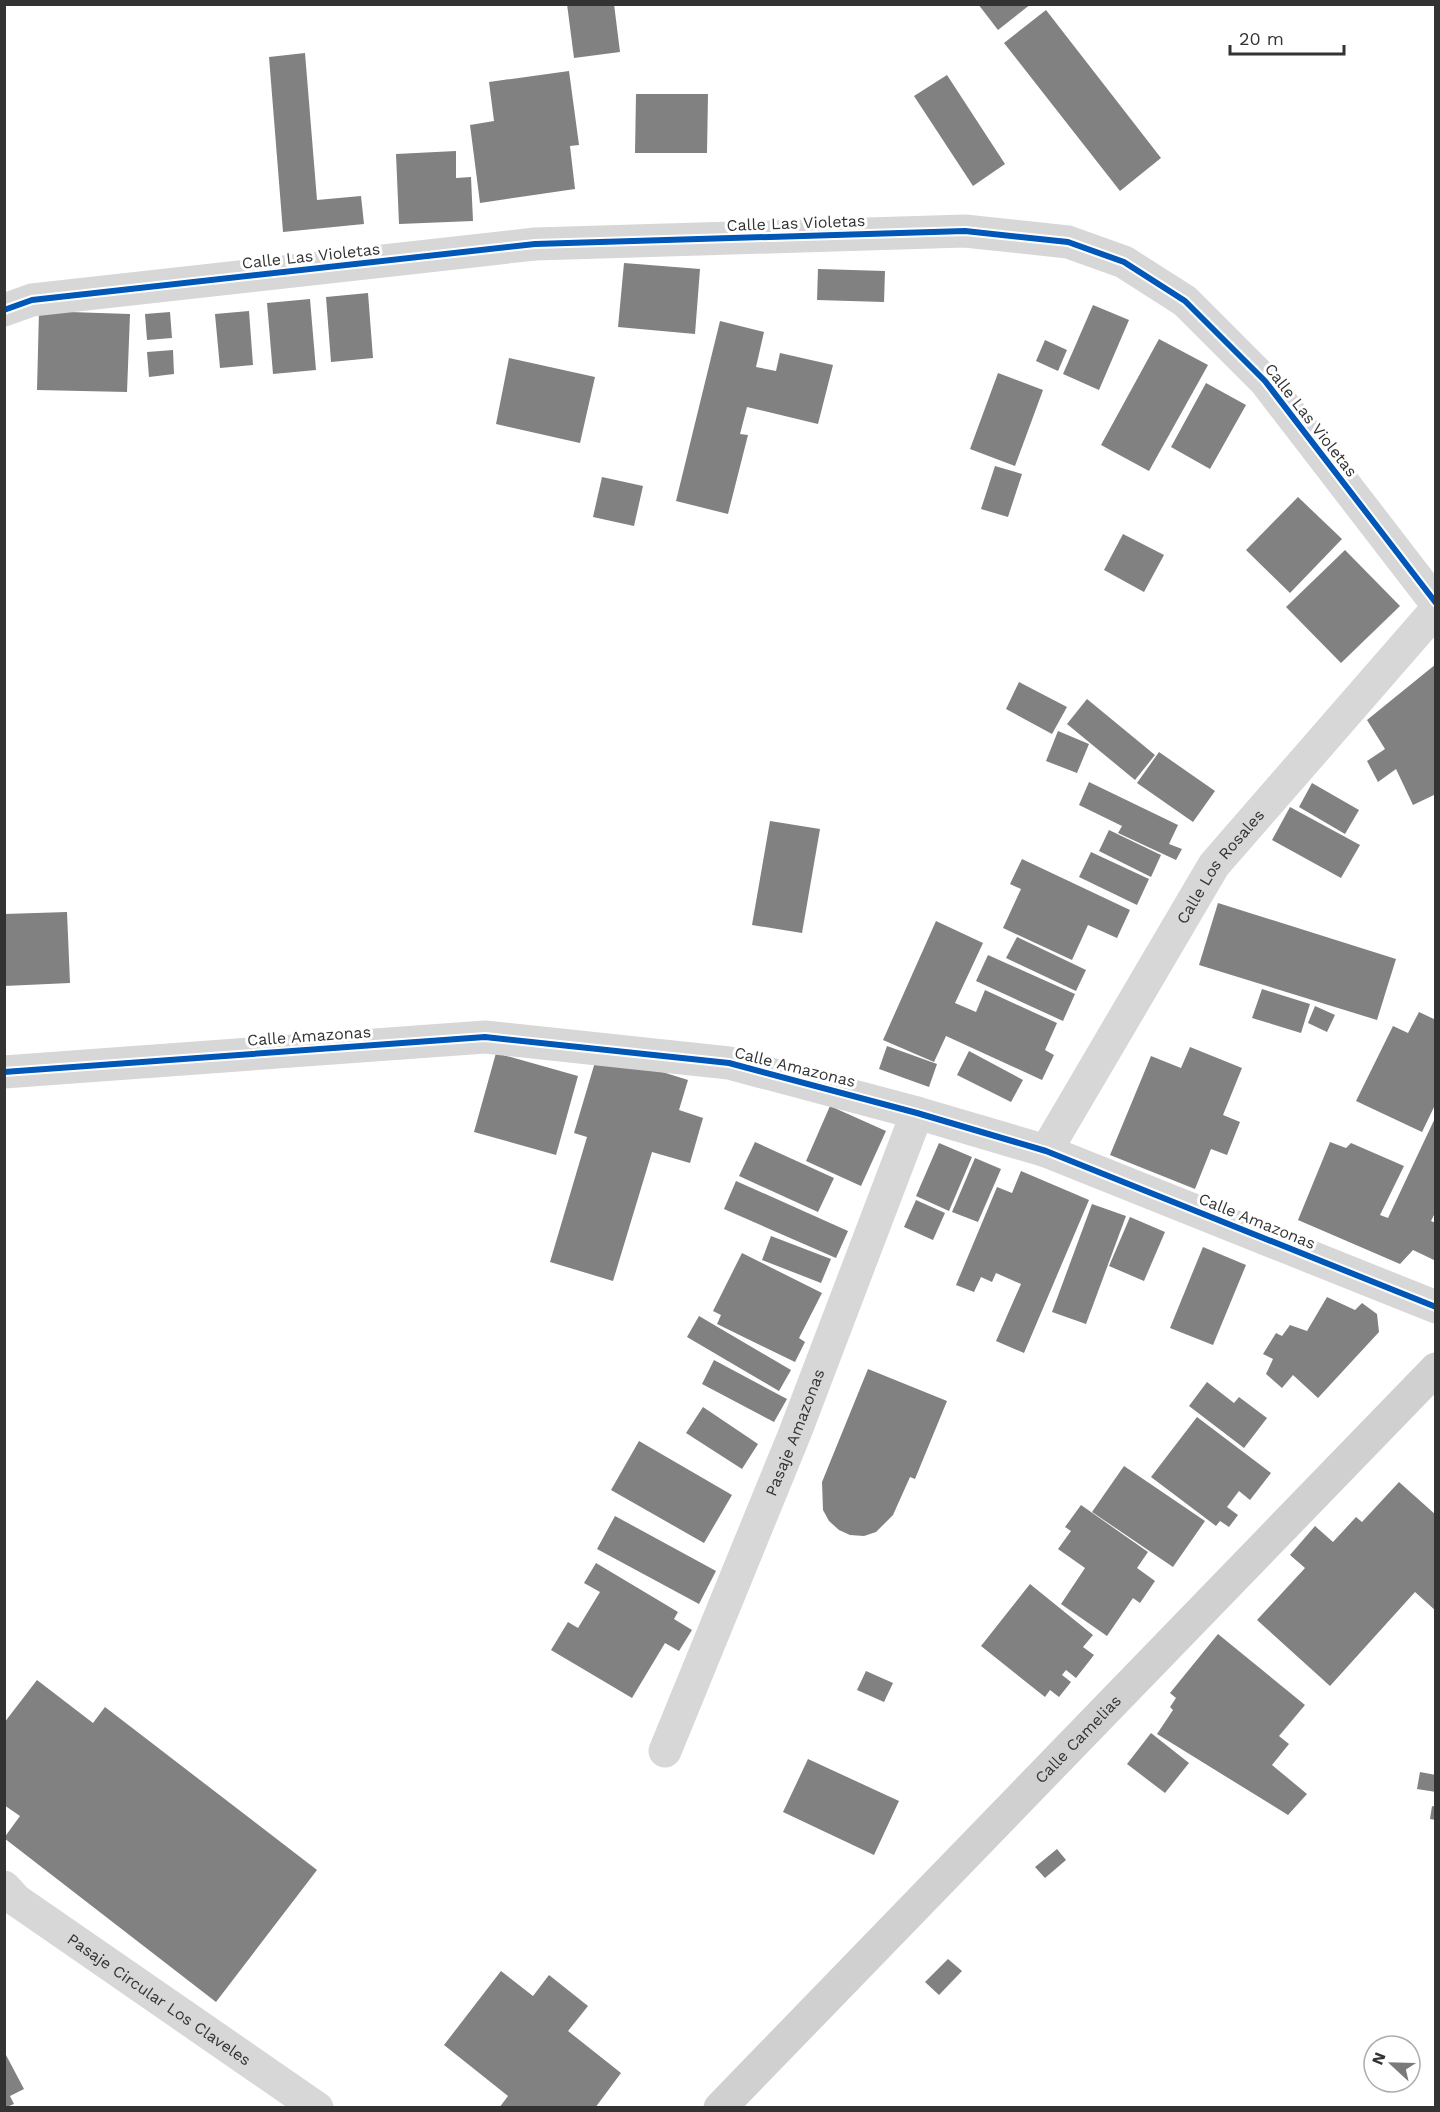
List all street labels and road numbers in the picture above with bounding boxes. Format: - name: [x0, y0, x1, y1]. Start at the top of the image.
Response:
- street label: Calle Las Violetas: [726, 211, 866, 235]
- street label: Calle Las Violetas: [241, 239, 381, 273]
- street label: Calle Las Violetas: [1261, 359, 1361, 481]
- street label: Calle Los Rosales: [1172, 805, 1268, 927]
- street label: Calle Amazonas: [246, 1022, 372, 1050]
- street label: Calle Amazonas: [732, 1043, 858, 1091]
- street label: Calle Amazonas: [1196, 1189, 1318, 1253]
- street label: Pasaje Amazonas: [761, 1366, 828, 1499]
- street label: Calle Camelias: [1031, 1691, 1125, 1787]
- street label: Pasaje Circular Los Claveles: [64, 1929, 255, 2069]

